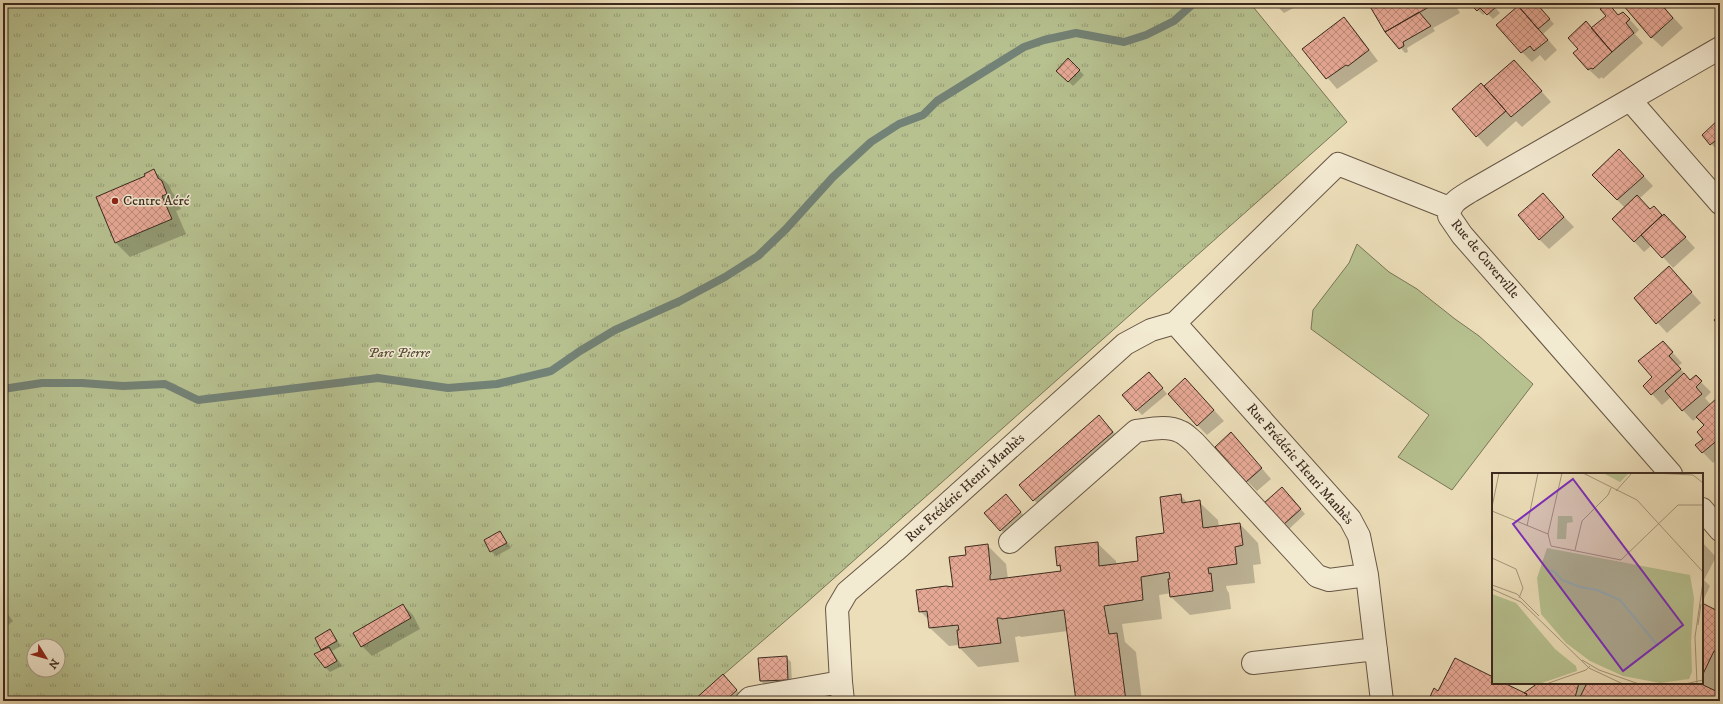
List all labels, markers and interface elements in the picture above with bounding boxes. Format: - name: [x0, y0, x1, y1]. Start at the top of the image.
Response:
- place label: Centre Aéré: [123, 192, 190, 210]
- marker: Centre Aéré: [110, 196, 120, 206]
- street label: Rue de Cuverville: [1447, 216, 1524, 302]
- park label: Parc Pierre: [368, 344, 431, 362]
- street label: Rue Frédéric Henri Manhès: [1242, 400, 1358, 529]
- street label: Rue Frédéric Henri Manhès: [901, 429, 1029, 546]
- inset map: [1492, 473, 1703, 684]
- north arrow: [26, 638, 66, 678]
- text: N: [45, 656, 61, 671]

